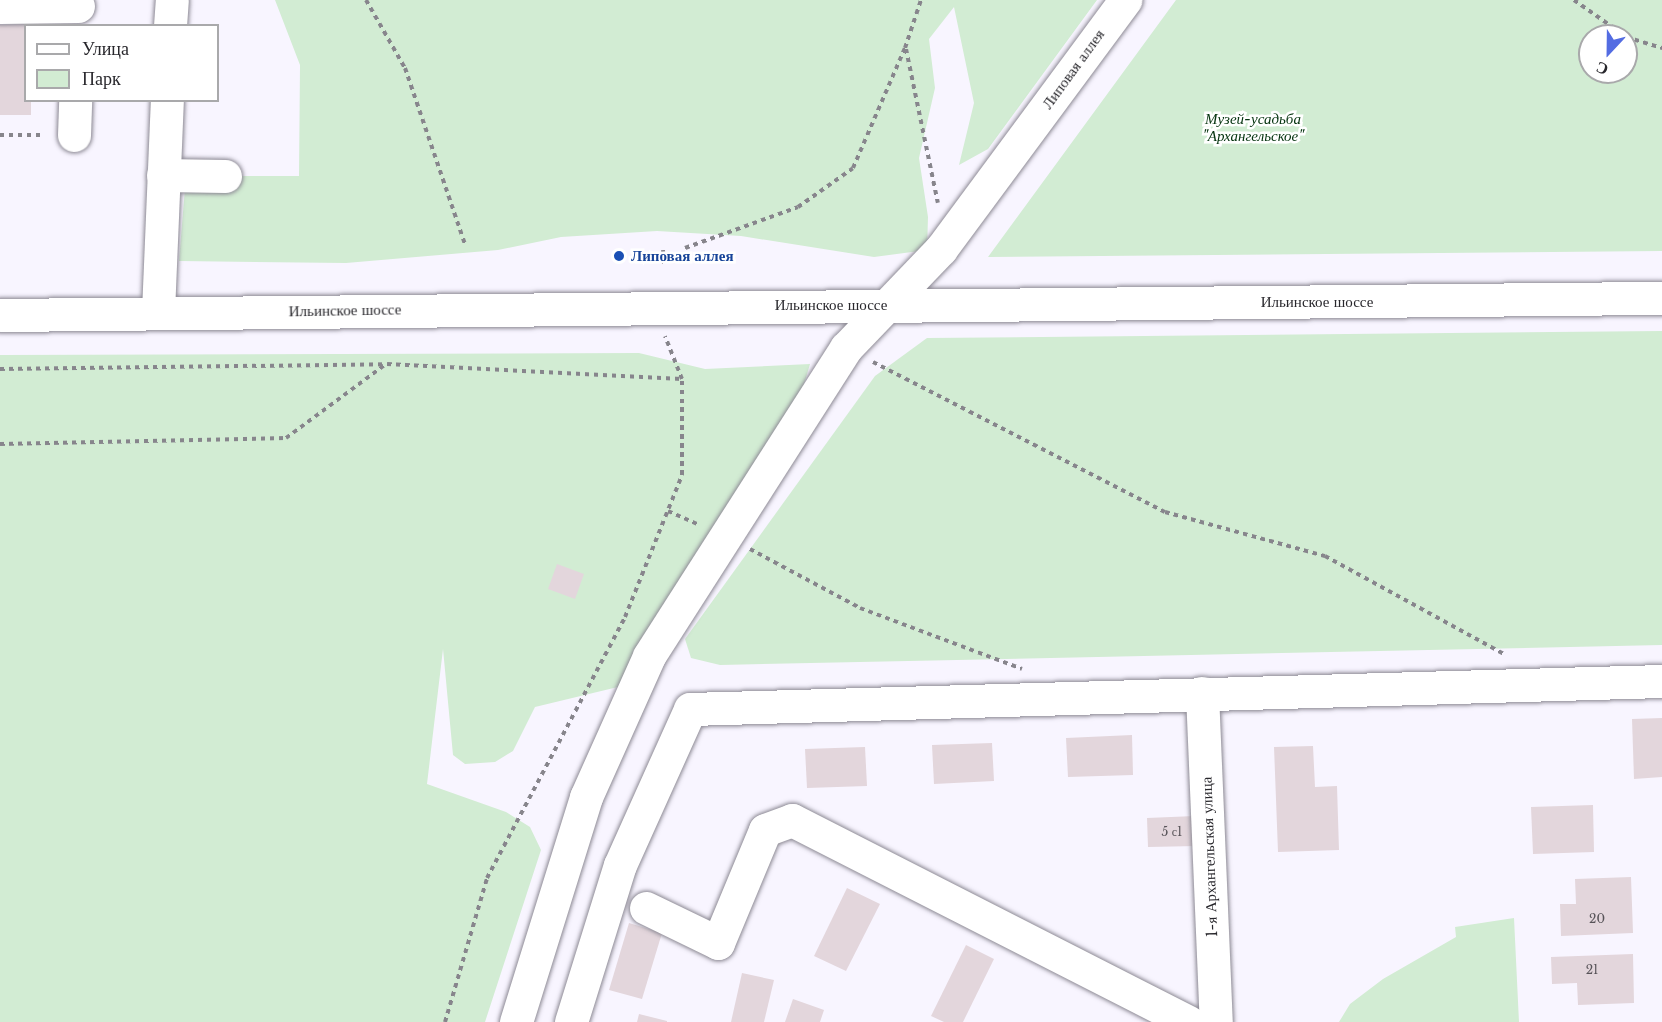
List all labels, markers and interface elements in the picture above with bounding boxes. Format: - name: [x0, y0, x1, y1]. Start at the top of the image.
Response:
- legend: [24, 24, 219, 102]
- north arrow: [1578, 24, 1638, 84]
- street label: Липовая аллея: [1038, 26, 1108, 112]
- text: Улица: [82, 38, 129, 60]
- text: С: [1593, 57, 1611, 80]
- text: Парк: [82, 68, 121, 90]
- park label: Музей-усадьба "Архангельское": [1202, 109, 1304, 144]
- place label: Липовая аллея: [631, 247, 734, 265]
- marker: Липовая аллея: [612, 249, 626, 263]
- street label: Ильинское шоссе: [1261, 293, 1373, 311]
- street label: Ильинское шоссе: [775, 296, 887, 314]
- street label: Ильинское шоссе: [289, 300, 401, 320]
- street label: 1-я Архангельская улица: [1197, 776, 1221, 938]
- house number: 5 с1: [1162, 825, 1182, 839]
- house number: 20: [1589, 912, 1605, 926]
- house number: 21: [1586, 963, 1598, 977]

